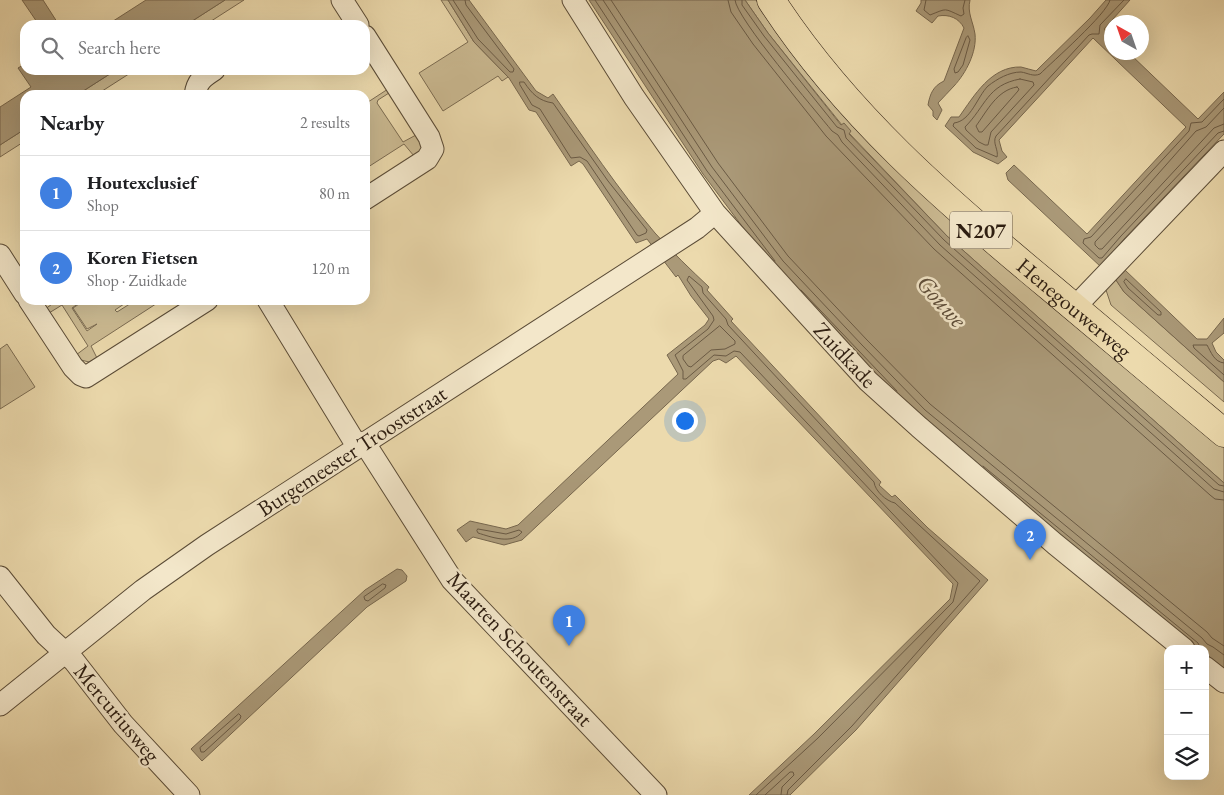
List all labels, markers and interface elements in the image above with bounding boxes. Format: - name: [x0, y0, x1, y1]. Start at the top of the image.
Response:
- north arrow: [1104, 15, 1149, 60]
- search box: [20, 20, 370, 75]
- icon: search: [38, 34, 66, 62]
- text: Search here: [78, 35, 160, 60]
- text: Nearby: [40, 109, 104, 136]
- text: 2 results: [300, 112, 350, 133]
- text: Houtexclusief: [87, 170, 197, 195]
- text: 1: [52, 183, 60, 204]
- text: 80 m: [319, 183, 350, 204]
- text: Shop: [87, 195, 119, 216]
- road number: N207: [950, 212, 1012, 248]
- text: Koren Fietsen: [87, 245, 198, 270]
- street label: Henegouwerweg: [1011, 251, 1139, 365]
- text: 2: [52, 258, 60, 279]
- text: 120 m: [311, 258, 350, 279]
- water label: Gouwe: [910, 268, 974, 335]
- text: Shop · Zuidkade: [87, 270, 187, 291]
- street label: Zuidkade: [807, 316, 883, 395]
- street label: Burgemeester Trooststraat: [252, 379, 452, 523]
- your location: [672, 408, 698, 434]
- pin: 2: [1014, 519, 1046, 560]
- street label: Maarten Schoutenstraat: [441, 565, 599, 733]
- pin: 1: [553, 605, 585, 646]
- map controls: [1164, 645, 1209, 780]
- button: +: [1164, 645, 1209, 690]
- street label: Mercuriusweg: [67, 658, 167, 769]
- button: −: [1164, 690, 1209, 735]
- button: layers: [1164, 735, 1209, 780]

